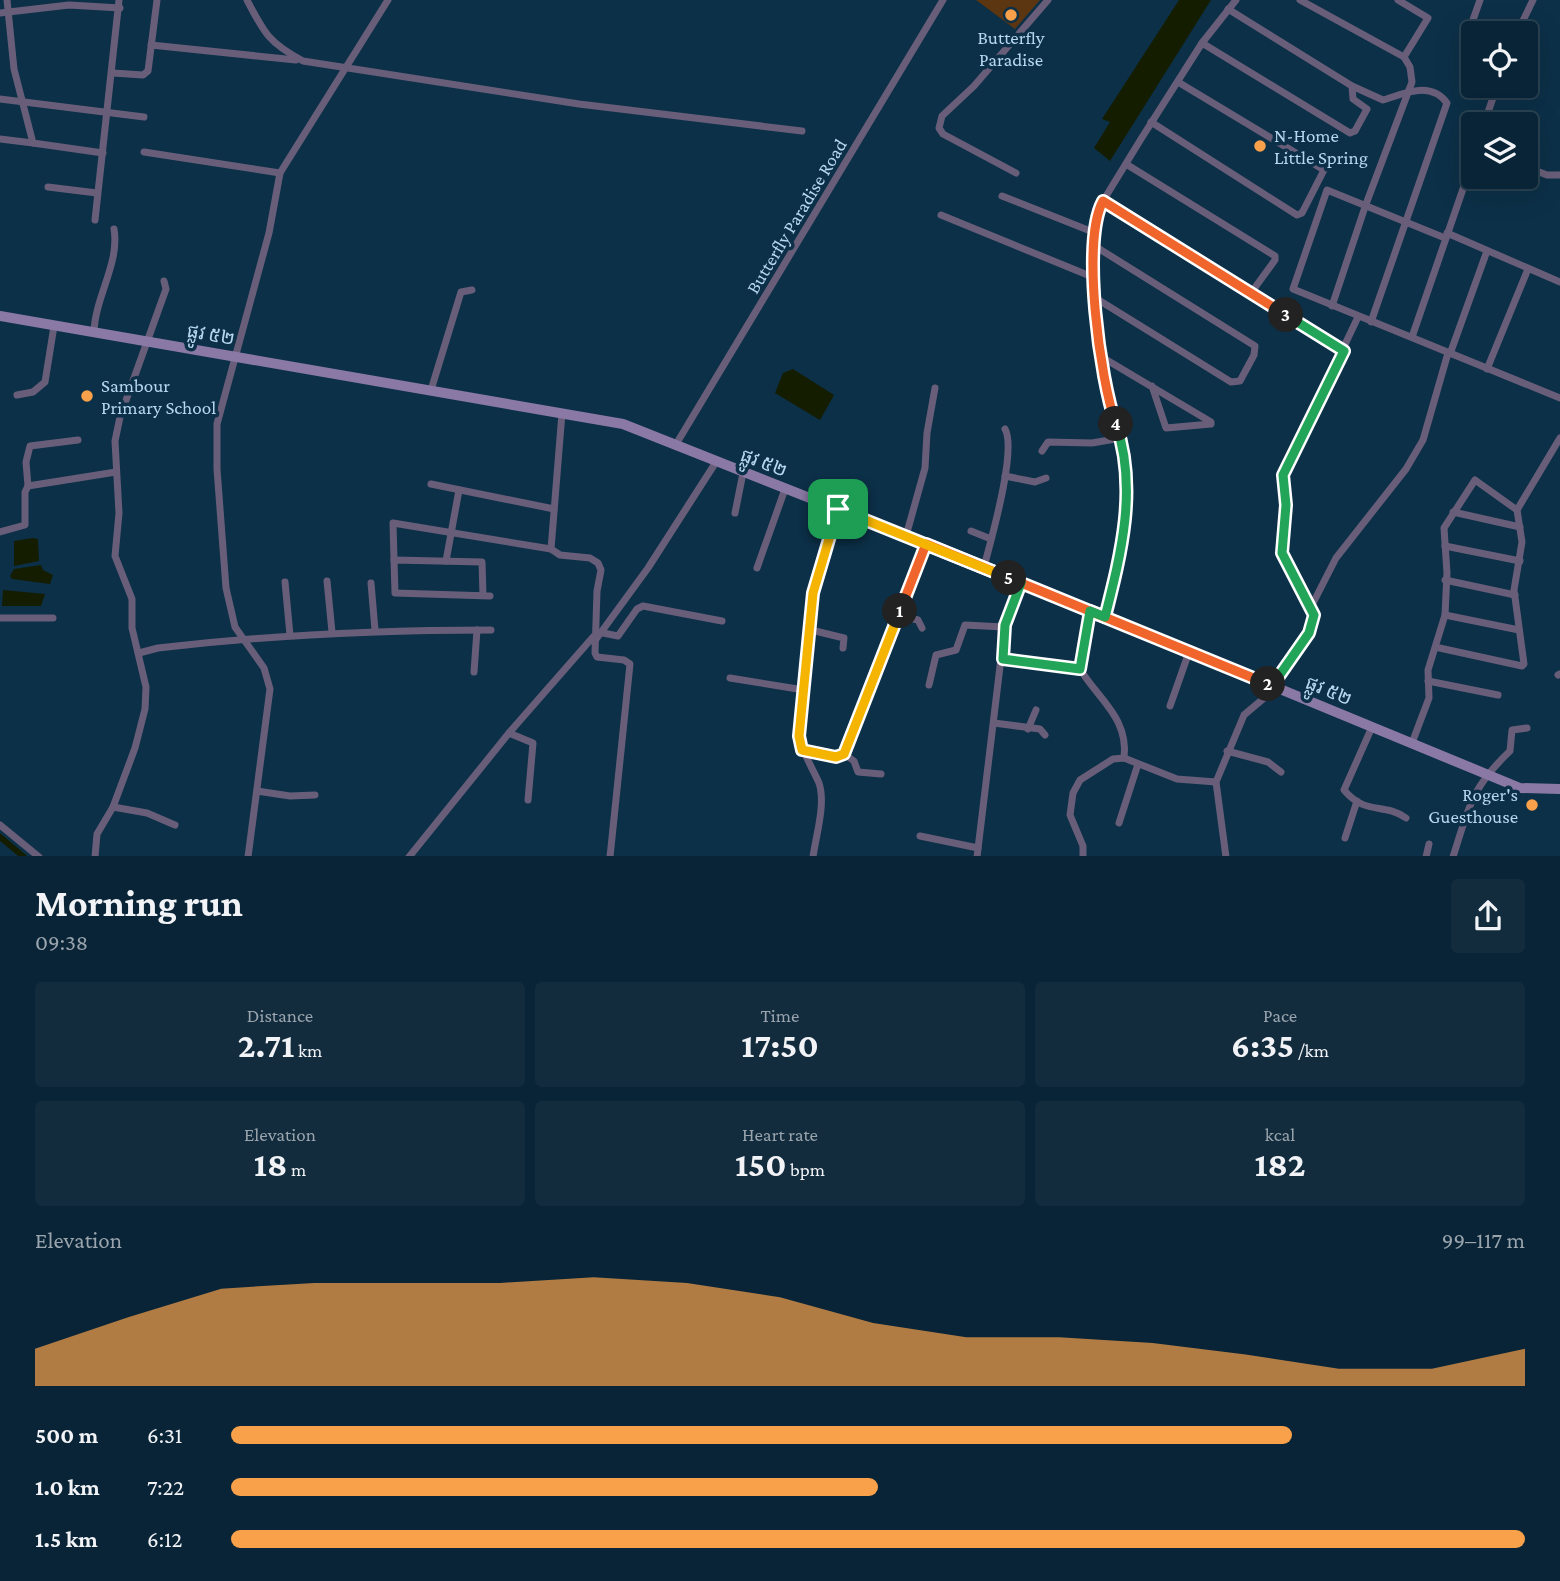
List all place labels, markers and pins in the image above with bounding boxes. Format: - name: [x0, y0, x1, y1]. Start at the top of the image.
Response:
- marker: Butterfly Paradise: [1003, 7, 1019, 23]
- place label: Butterfly Paradise: [977, 27, 1045, 70]
- place label: N-Home Little Spring: [1274, 125, 1368, 168]
- marker: N-Home Little Spring: [1252, 138, 1268, 154]
- pin: 3: [1268, 298, 1304, 332]
- place label: Sambour Primary School: [101, 375, 216, 418]
- marker: Sambour Primary School: [79, 388, 95, 404]
- pin: 4: [1098, 406, 1134, 442]
- pin: [808, 479, 868, 539]
- pin: 5: [992, 560, 1026, 596]
- pin: 1: [883, 594, 918, 628]
- pin: 2: [1250, 666, 1286, 702]
- place label: Roger's Guesthouse: [1428, 784, 1518, 827]
- marker: Roger's Guesthouse: [1524, 797, 1540, 813]

